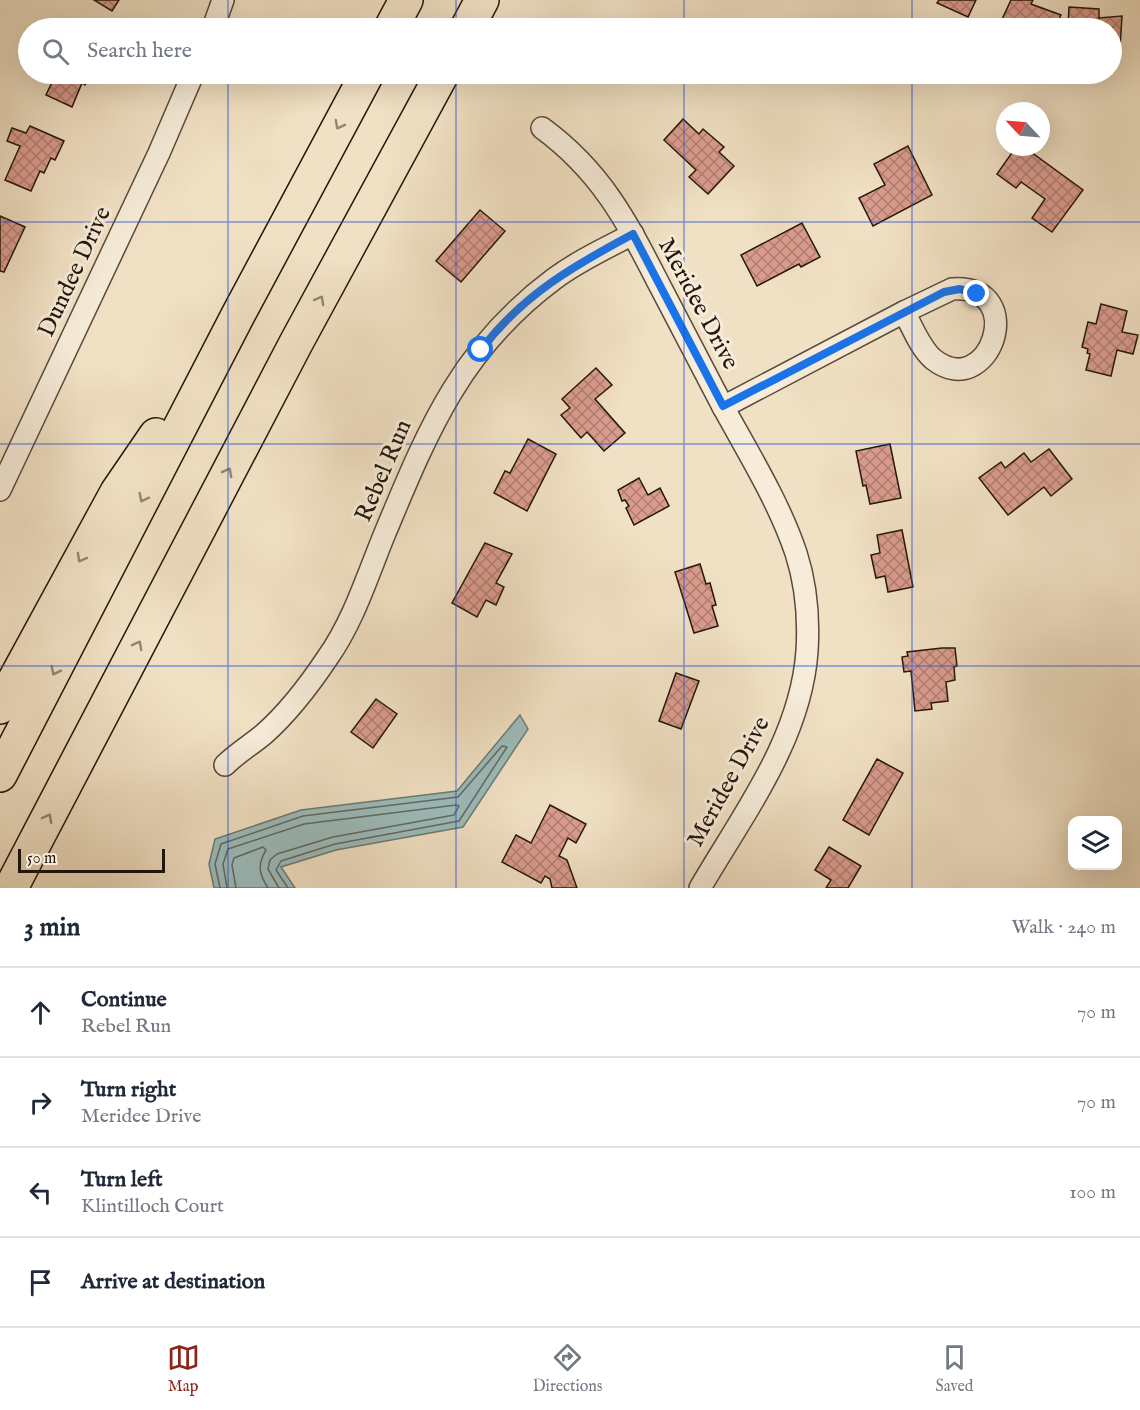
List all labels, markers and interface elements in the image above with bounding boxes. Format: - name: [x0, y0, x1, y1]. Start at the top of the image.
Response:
- search box: [18, 18, 1122, 84]
- icon: search: [39, 35, 72, 68]
- text: Search here: [87, 37, 192, 65]
- north arrow: [996, 102, 1050, 156]
- one-way arrow: [335, 119, 346, 129]
- street label: Dundee Drive: [31, 202, 119, 342]
- street label: Meridee Drive: [650, 233, 746, 375]
- route end: [963, 280, 989, 306]
- one-way arrow: [312, 295, 324, 306]
- route start: [467, 336, 493, 362]
- street label: Rebel Run: [349, 415, 419, 527]
- one-way arrow: [221, 467, 233, 478]
- one-way arrow: [139, 491, 151, 502]
- one-way arrow: [77, 552, 88, 562]
- one-way arrow: [131, 640, 142, 651]
- one-way arrow: [50, 665, 62, 676]
- street label: Meridee Drive: [680, 711, 778, 853]
- one-way arrow: [41, 813, 52, 824]
- map controls: [1068, 816, 1122, 870]
- button: layers: [1068, 816, 1122, 870]
- scale bar: [18, 846, 165, 874]
- text: 50 m: [27, 849, 56, 869]
- text: 3 min: [24, 911, 80, 944]
- text: Walk · 240 m: [1011, 915, 1116, 940]
- text: Continue: [81, 986, 167, 1014]
- icon: ahead: [24, 996, 57, 1029]
- text: 70 m: [1077, 1000, 1116, 1025]
- text: Rebel Run: [81, 1014, 171, 1039]
- text: Turn right: [81, 1076, 176, 1104]
- icon: right: [24, 1086, 57, 1119]
- text: 70 m: [1077, 1090, 1116, 1115]
- text: Meridee Drive: [81, 1104, 201, 1129]
- text: Turn left: [81, 1166, 163, 1194]
- icon: left: [24, 1176, 57, 1209]
- text: 100 m: [1069, 1180, 1116, 1205]
- text: Klintilloch Court: [81, 1194, 224, 1219]
- icon: arrive: [24, 1266, 57, 1299]
- text: Arrive at destination: [81, 1268, 265, 1296]
- tab: Map: [167, 1341, 200, 1397]
- tab: Directions: [533, 1341, 602, 1397]
- tab: Saved: [936, 1341, 973, 1397]

